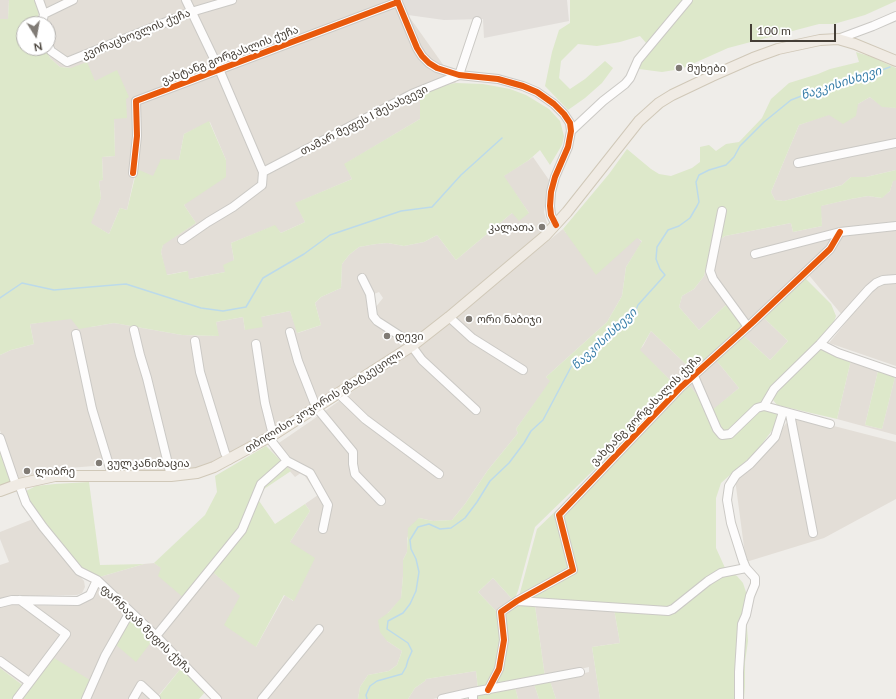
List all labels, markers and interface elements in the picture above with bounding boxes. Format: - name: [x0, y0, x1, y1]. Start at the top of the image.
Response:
- street label: კვირაცხოვლის ქუჩა: [80, 6, 192, 62]
- north arrow: [16, 16, 56, 56]
- scale bar: [752, 16, 838, 42]
- street label: ვახტანგ გორგასლის ქუჩა: [160, 23, 300, 87]
- text: 100 m: [757, 23, 791, 38]
- text: N: [33, 40, 44, 54]
- place label: მუხები: [687, 61, 726, 75]
- marker: მუხები: [674, 63, 684, 73]
- water label: წავკისისხევი: [799, 63, 883, 103]
- street label: თამარ მეფეს I შესახვევი: [298, 82, 430, 158]
- place label: კალათა: [488, 220, 534, 234]
- marker: კალათა: [537, 222, 547, 232]
- water label: წავკისისხევი: [569, 305, 639, 373]
- place label: ორი ნაბიჯი: [477, 312, 542, 326]
- marker: ორი ნაბიჯი: [464, 314, 474, 324]
- place label: დევი: [395, 329, 424, 343]
- marker: დევი: [382, 331, 392, 341]
- street label: თბილისი-კოჯორის გზატკეცილი: [242, 347, 406, 455]
- street label: ვახტანგ გორგასალის ქუჩა: [588, 352, 704, 468]
- place label: ვულკანიზაცია: [107, 456, 190, 470]
- marker: ვულკანიზაცია: [94, 458, 104, 468]
- place label: ლიბრე: [35, 464, 75, 478]
- marker: ლიბრე: [22, 466, 32, 476]
- street label: ფარნავაზ მეფის ქუჩა: [98, 582, 194, 676]

